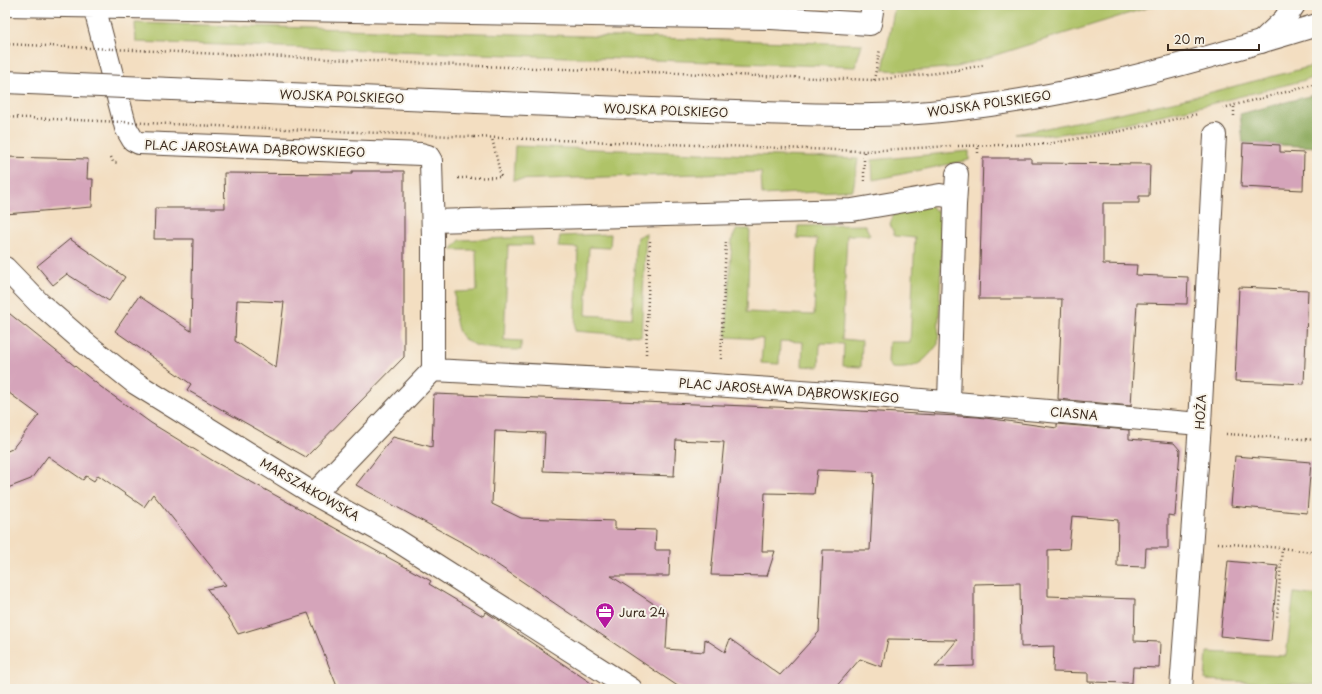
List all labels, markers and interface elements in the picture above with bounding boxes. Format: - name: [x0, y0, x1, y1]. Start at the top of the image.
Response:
- scale bar: [1168, 26, 1259, 52]
- text: 20 m: [1174, 30, 1205, 48]
- street label: WOJSKA POLSKIEGO: [279, 85, 405, 107]
- street label: WOJSKA POLSKIEGO: [926, 85, 1052, 121]
- street label: WOJSKA POLSKIEGO: [603, 99, 729, 121]
- street label: PLAC JAROSŁAWA DĄBROWSKIEGO: [144, 135, 366, 161]
- street label: PLAC JAROSŁAWA DĄBROWSKIEGO: [678, 373, 900, 407]
- street label: HOŻA: [1190, 394, 1210, 430]
- street label: CIASNA: [1049, 402, 1099, 424]
- street label: MARSZAŁKOWSKA: [257, 453, 363, 525]
- office icon: Jura 24: [594, 601, 616, 629]
- place label: Jura 24: [619, 603, 666, 621]

